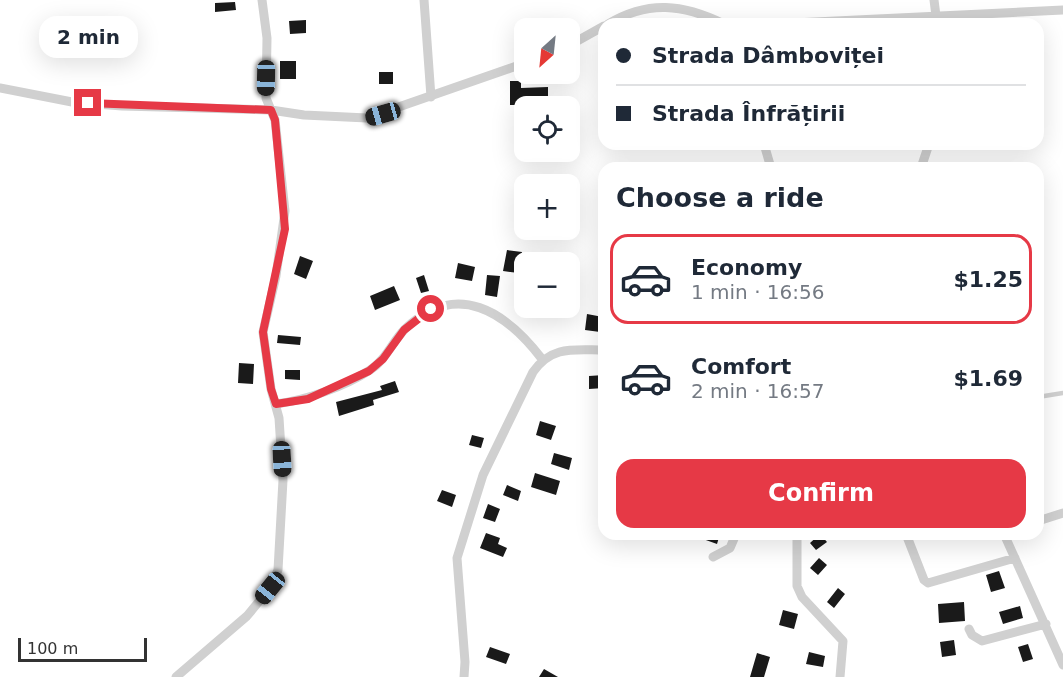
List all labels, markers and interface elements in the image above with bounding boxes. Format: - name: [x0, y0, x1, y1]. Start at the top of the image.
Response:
- callout: 2 min: [38, 16, 138, 58]
- north arrow: [514, 18, 580, 84]
- map controls: [514, 18, 580, 318]
- text: 2 min: [57, 25, 120, 49]
- text: Strada Dâmboviței: [652, 43, 884, 68]
- car: [257, 60, 275, 96]
- route end: [74, 89, 101, 116]
- button: locate: [514, 96, 580, 162]
- car: [363, 100, 403, 128]
- text: Strada Înfrățirii: [652, 101, 845, 126]
- button: +: [514, 174, 580, 240]
- text: Choose a ride: [616, 182, 824, 213]
- button: −: [514, 252, 580, 318]
- icon: car: [619, 252, 673, 306]
- text: Economy: [691, 255, 802, 280]
- text: $1.25: [953, 267, 1023, 292]
- text: 1 min · 16:56: [691, 280, 825, 304]
- route start: [417, 295, 444, 322]
- icon: car: [619, 351, 673, 405]
- text: Comfort: [691, 354, 791, 379]
- text: $1.69: [953, 366, 1023, 391]
- text: 2 min · 16:57: [691, 379, 825, 403]
- car: [272, 441, 292, 477]
- button: Confirm: [616, 459, 1026, 528]
- car: [252, 568, 288, 608]
- scale bar: [18, 635, 147, 662]
- text: 100 m: [27, 639, 78, 658]

